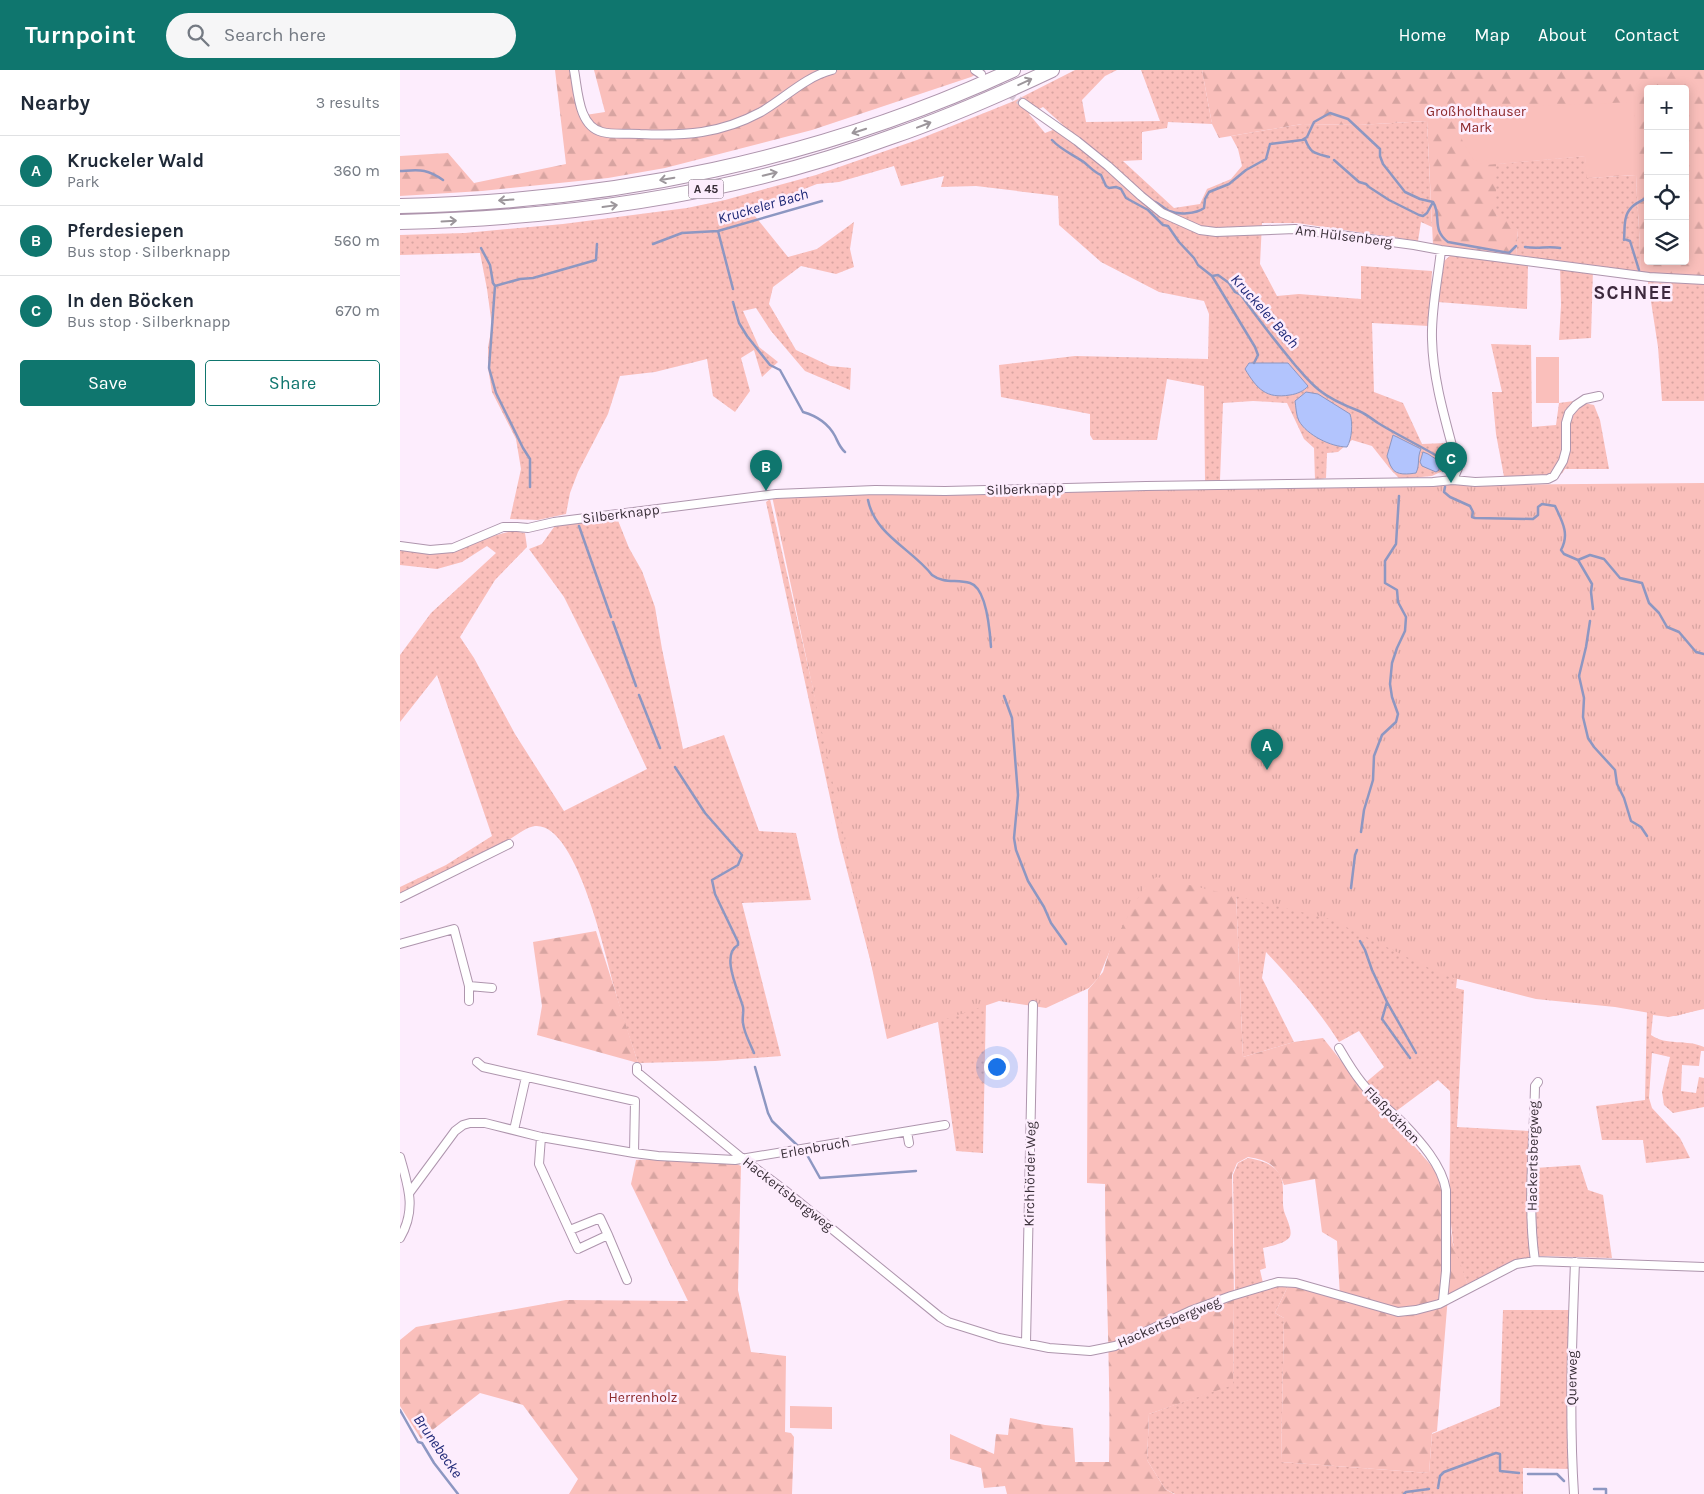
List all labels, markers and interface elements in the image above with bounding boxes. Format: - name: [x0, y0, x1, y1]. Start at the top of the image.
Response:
- search box: [166, 13, 516, 58]
- text: Turnpoint: [25, 21, 136, 49]
- icon: search: [184, 21, 212, 49]
- text: Search here: [224, 24, 326, 46]
- text: Home: [1398, 24, 1446, 46]
- text: Map: [1474, 24, 1510, 46]
- text: About: [1538, 24, 1587, 46]
- text: Contact: [1615, 24, 1679, 46]
- one-way arrow: [1017, 77, 1032, 87]
- map controls: [1644, 85, 1689, 265]
- button: +: [1644, 85, 1689, 130]
- text: Nearby: [20, 91, 90, 115]
- text: 3 results: [316, 93, 380, 112]
- park label: Großholthauser Mark: [1426, 103, 1527, 136]
- one-way arrow: [916, 120, 932, 129]
- one-way arrow: [851, 126, 867, 136]
- button: −: [1644, 130, 1689, 175]
- text: Kruckeler Wald: [67, 150, 204, 172]
- text: A: [31, 161, 41, 180]
- text: 360 m: [333, 161, 380, 180]
- one-way arrow: [761, 169, 777, 178]
- text: Park: [67, 172, 99, 191]
- one-way arrow: [660, 175, 676, 185]
- button: locate: [1644, 175, 1689, 220]
- road number: A 45: [688, 180, 724, 198]
- water label: Kruckeler Bach: [716, 185, 810, 227]
- one-way arrow: [499, 196, 515, 205]
- one-way arrow: [602, 201, 618, 211]
- one-way arrow: [440, 216, 456, 225]
- text: Pferdesiepen: [67, 220, 184, 242]
- button: layers: [1644, 220, 1689, 265]
- street label: Am Hülsenberg: [1295, 222, 1393, 250]
- text: B: [31, 231, 41, 250]
- text: 560 m: [334, 231, 380, 250]
- text: Bus stop · Silberknapp: [67, 242, 230, 261]
- water label: Kruckeler Bach: [1227, 270, 1303, 352]
- district label: SCHNEE: [1593, 282, 1673, 304]
- text: In den Böcken: [67, 290, 194, 312]
- text: C: [31, 301, 41, 320]
- text: 670 m: [335, 301, 380, 320]
- text: Bus stop · Silberknapp: [67, 312, 230, 331]
- button: Save: [20, 360, 195, 406]
- button: Share: [205, 360, 380, 406]
- pin: C: [1435, 442, 1467, 483]
- pin: B: [750, 450, 782, 491]
- street label: Silberknapp: [986, 479, 1064, 499]
- street label: Silberknapp: [581, 501, 661, 527]
- pin: A: [1251, 729, 1283, 770]
- your location: [984, 1054, 1010, 1080]
- street label: Flaßpöthen: [1361, 1083, 1423, 1147]
- street label: Hackertsbergweg: [1524, 1101, 1542, 1211]
- street label: Kirchhörder Weg: [1021, 1121, 1039, 1227]
- street label: Erlenbruch: [779, 1134, 851, 1162]
- street label: Hackertsbergweg: [739, 1153, 837, 1235]
- street label: Hackertsbergweg: [1115, 1293, 1223, 1351]
- street label: Querweg: [1563, 1350, 1581, 1406]
- park label: Herrenholz: [609, 1389, 677, 1406]
- water label: Brunebecke: [410, 1411, 466, 1481]

